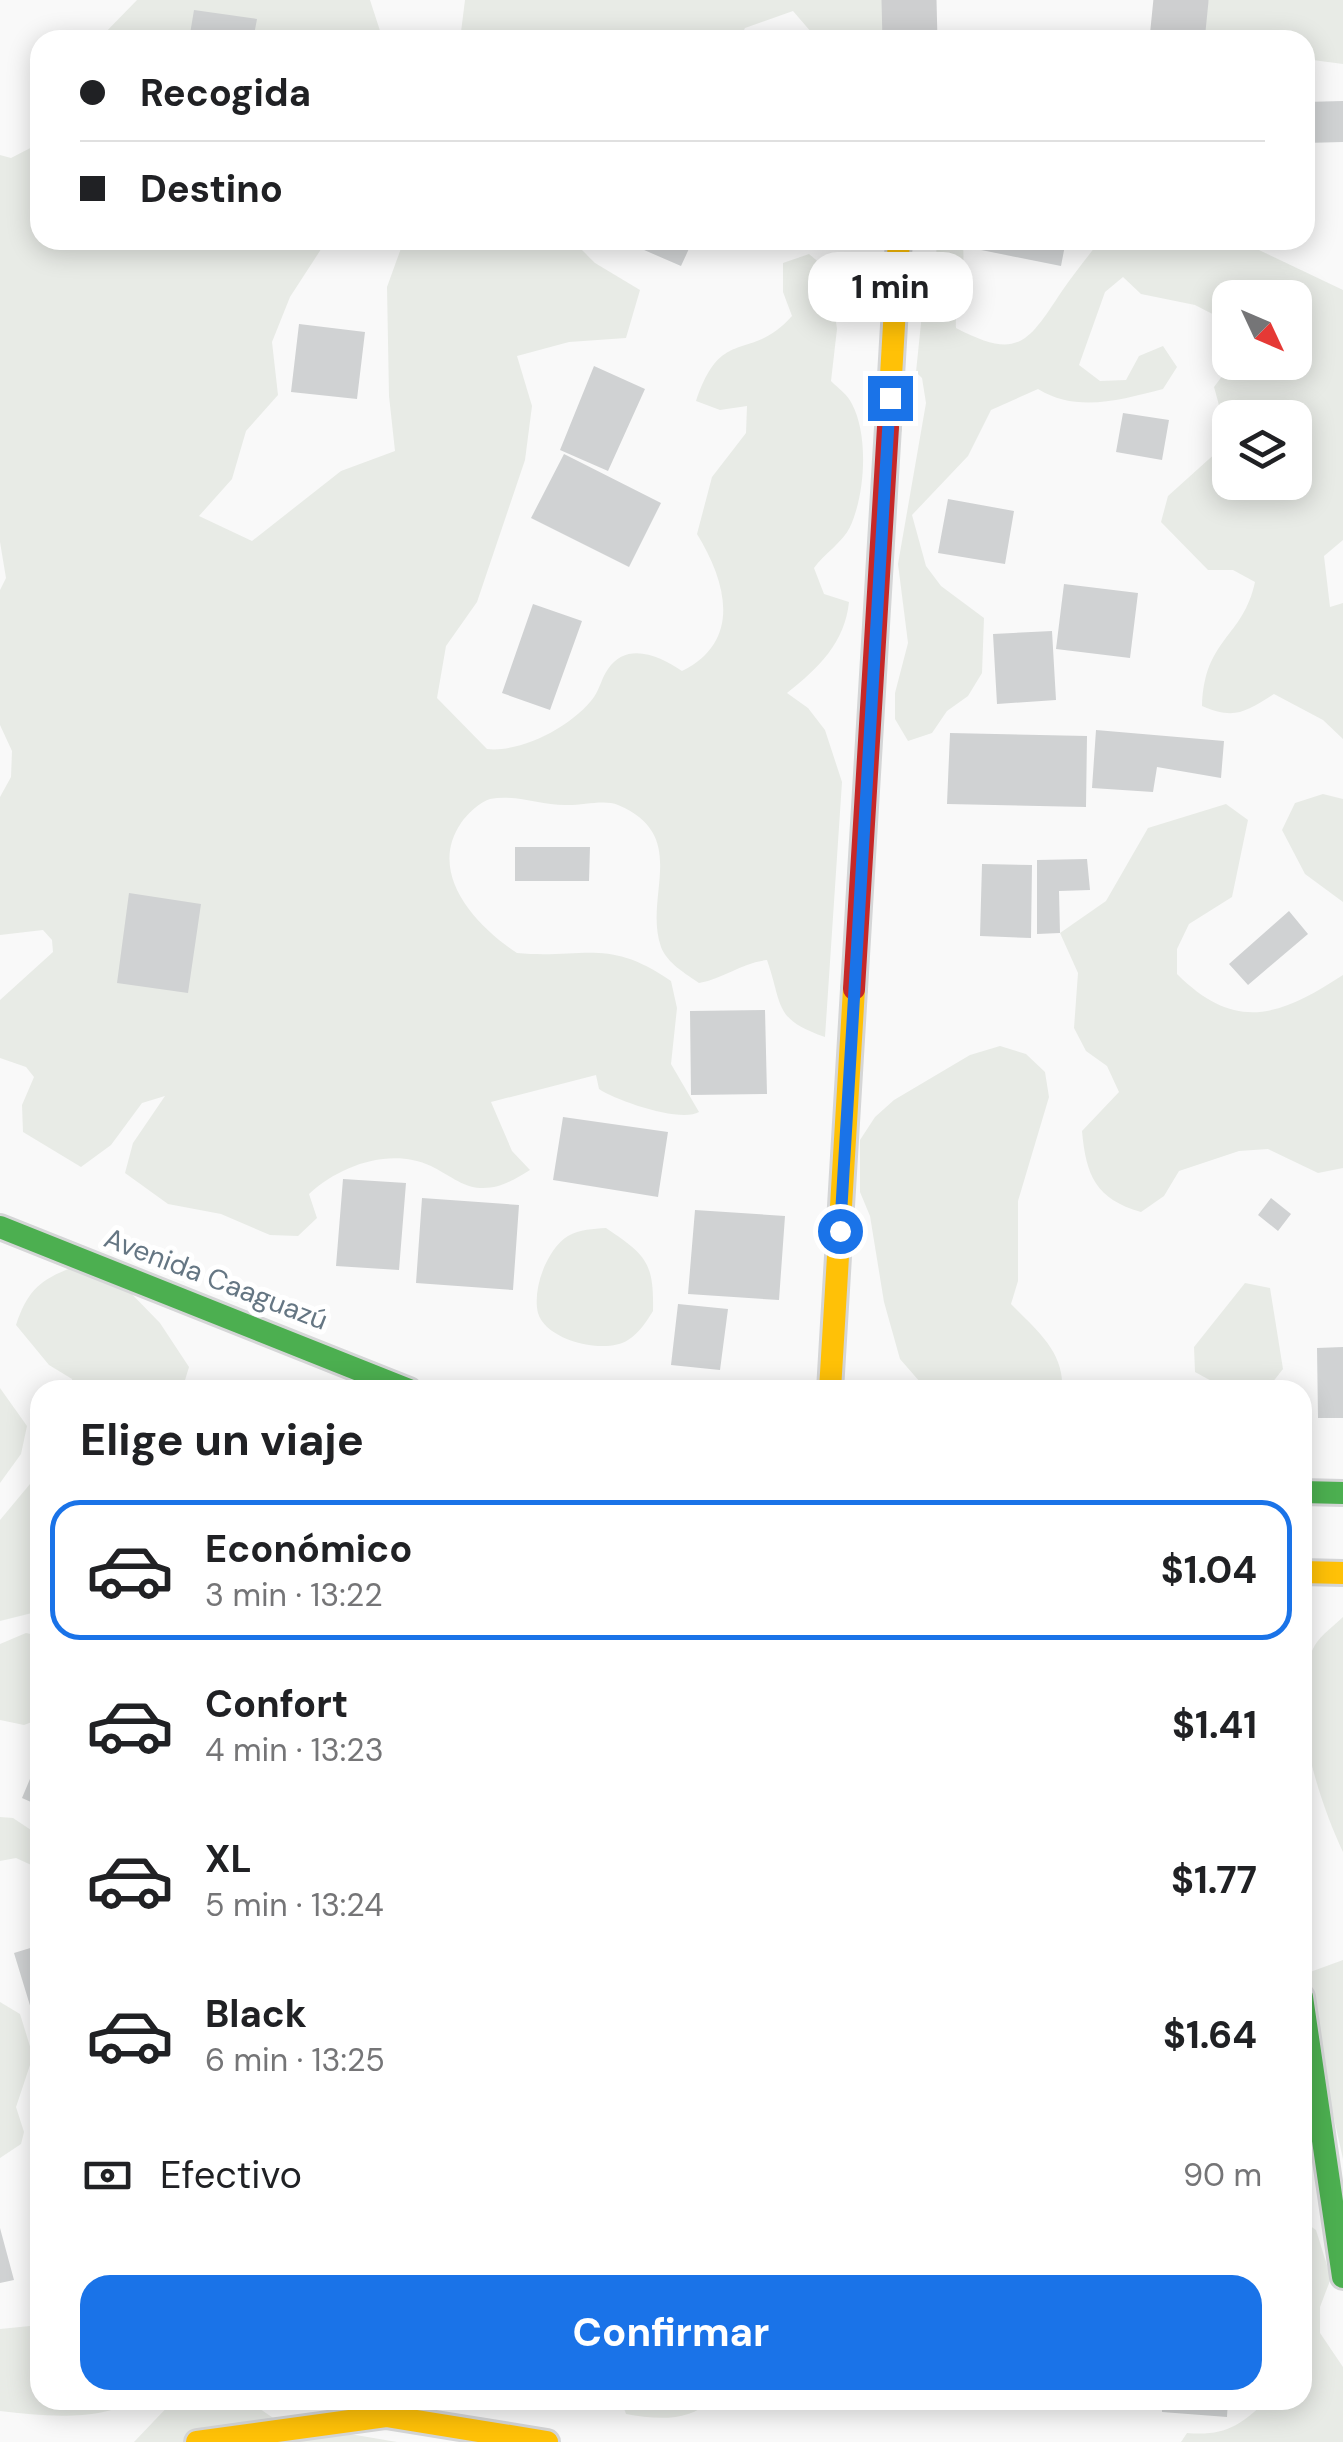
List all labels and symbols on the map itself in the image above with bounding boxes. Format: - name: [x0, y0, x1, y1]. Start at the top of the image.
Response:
- callout: 1 min: [808, 253, 972, 323]
- north arrow: [1212, 280, 1312, 380]
- route end: [868, 376, 913, 421]
- route start: [818, 1209, 863, 1254]
- street label: Avenida Caaguazú: [99, 1219, 333, 1339]

